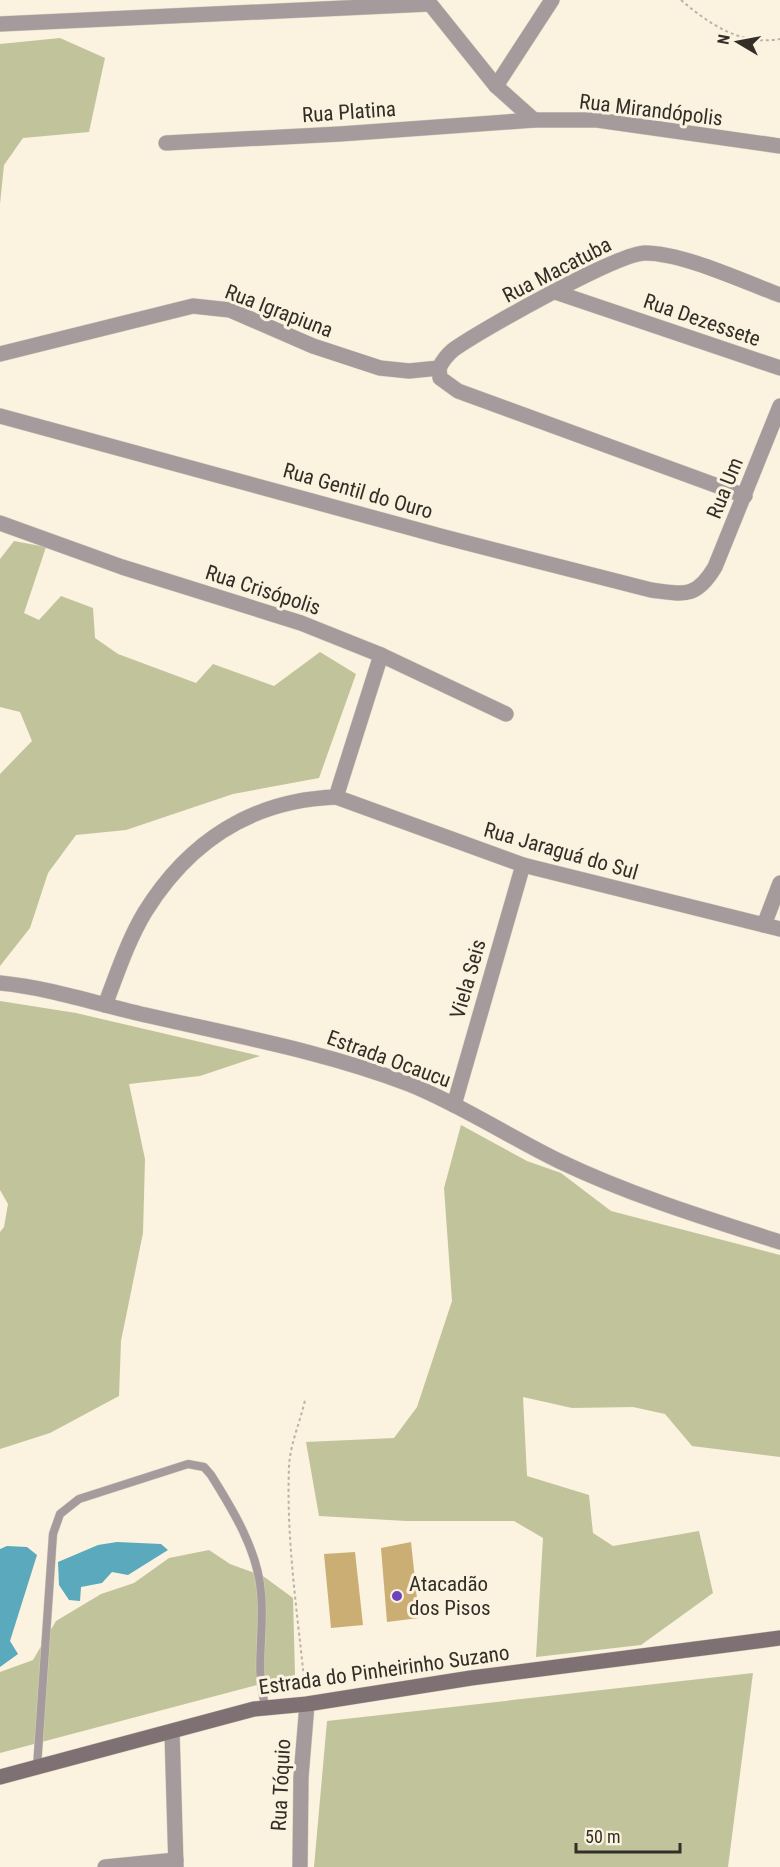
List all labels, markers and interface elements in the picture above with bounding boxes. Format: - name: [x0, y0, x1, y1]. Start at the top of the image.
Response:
- north arrow: [708, 12, 768, 72]
- text: N: [714, 33, 734, 46]
- street label: Rua Mirandópolis: [578, 89, 724, 131]
- street label: Rua Platina: [301, 97, 397, 127]
- street label: Rua Macatuba: [499, 232, 615, 308]
- street label: Rua Igrapiuna: [222, 279, 336, 343]
- street label: Rua Dezessete: [640, 289, 764, 351]
- street label: Rua Um: [702, 454, 748, 522]
- street label: Rua Gentil do Ouro: [280, 458, 436, 524]
- street label: Rua Crisópolis: [202, 560, 324, 620]
- street label: Rua Jaraguá do Sul: [481, 817, 641, 885]
- street label: Viela Seis: [445, 937, 491, 1021]
- street label: Estrada Ocaucu: [324, 1025, 454, 1093]
- place label: Atacadão dos Pisos: [409, 1572, 491, 1620]
- marker: Atacadão dos Pisos: [390, 1589, 404, 1603]
- street label: Estrada do Pinheirinho Suzano: [257, 1641, 511, 1699]
- street label: Rua Tóquio: [267, 1738, 295, 1832]
- scale bar: [576, 1816, 680, 1854]
- text: 50 m: [585, 1826, 620, 1847]

